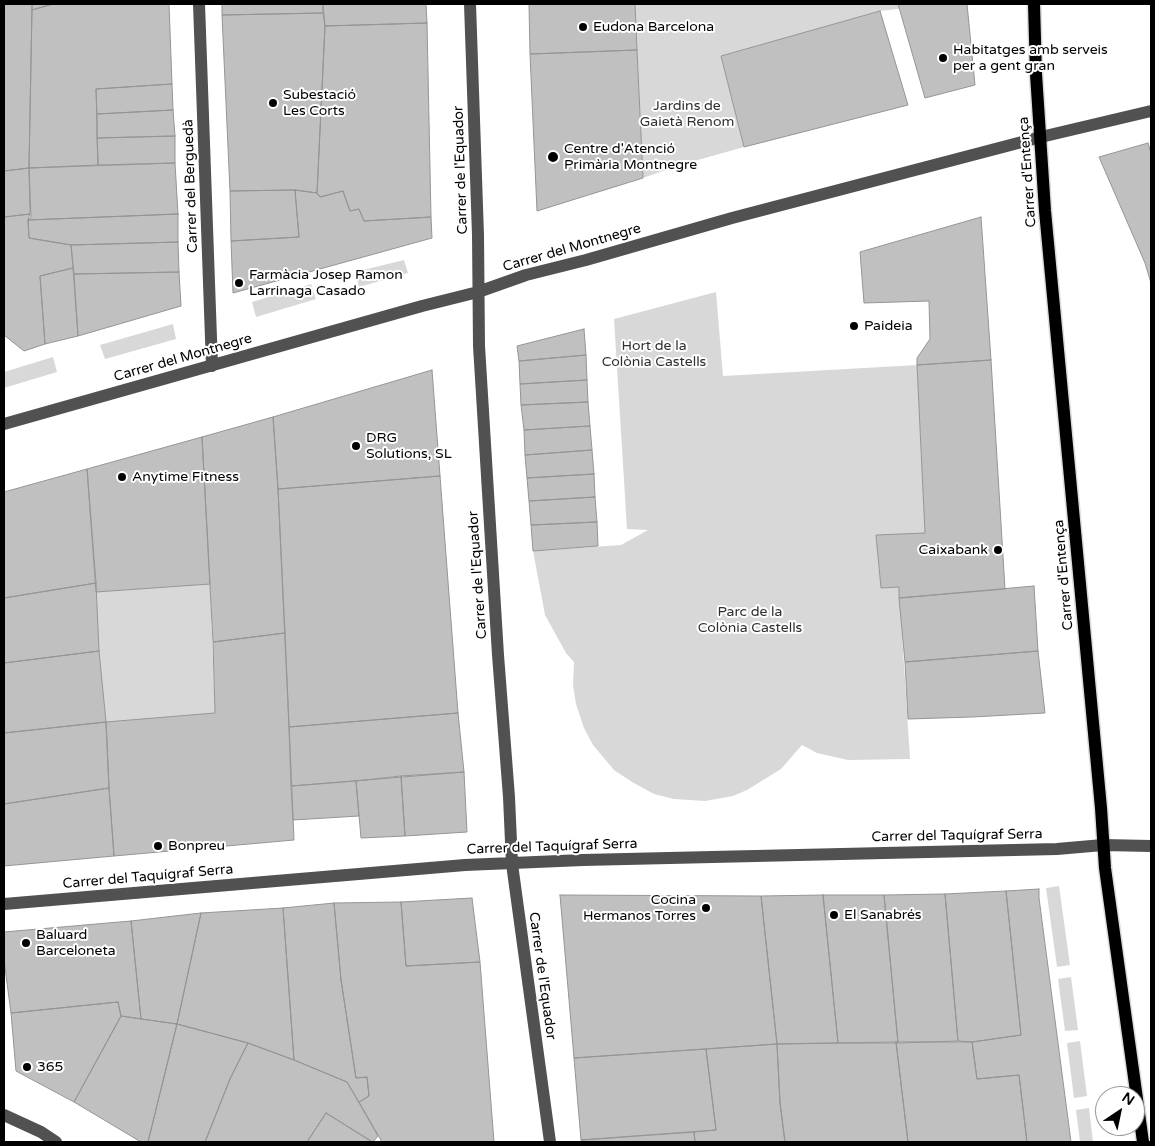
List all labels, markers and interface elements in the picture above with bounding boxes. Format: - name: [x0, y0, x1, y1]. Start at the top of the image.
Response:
- place label: Eudona Barcelona: [593, 19, 714, 35]
- marker: Eudona Barcelona: [577, 21, 589, 33]
- place label: Habitatges amb serveis per a gent gran: [953, 42, 1108, 74]
- marker: Habitatges amb serveis per a gent gran: [937, 52, 949, 64]
- place label: Subestació Les Corts: [283, 87, 356, 120]
- marker: Subestació Les Corts: [267, 97, 279, 109]
- park label: Jardins de Gaietà Renom: [640, 98, 734, 130]
- street label: Carrer de l'Equador: [450, 105, 472, 235]
- street label: Carrer d'Entença: [1016, 116, 1040, 228]
- street label: Carrer del Berguedà: [180, 119, 202, 253]
- place label: Centre d'Atenció Primària Montnegre: [564, 141, 697, 174]
- marker: Centre d'Atenció Primària Montnegre: [546, 150, 560, 164]
- street label: Carrer del Montnegre: [501, 220, 643, 276]
- place label: Farmàcia Josep Ramon Larrinaga Casado: [249, 267, 403, 300]
- marker: Farmàcia Josep Ramon Larrinaga Casado: [233, 277, 245, 289]
- place label: Paideia: [864, 318, 913, 334]
- marker: Paideia: [848, 320, 860, 332]
- street label: Carrer del Montnegre: [112, 330, 254, 386]
- park label: Hort de la Colònia Castells: [602, 338, 706, 371]
- place label: DRG Solutions, SL: [366, 430, 452, 462]
- marker: DRG Solutions, SL: [350, 440, 362, 452]
- place label: Anytime Fitness: [132, 469, 239, 485]
- marker: Anytime Fitness: [116, 471, 128, 483]
- street label: Carrer de l'Equador: [465, 510, 491, 640]
- street label: Carrer d'Entença: [1051, 519, 1077, 631]
- place label: Caixabank: [919, 542, 988, 558]
- marker: Caixabank: [992, 544, 1004, 556]
- park label: Parc de la Colònia Castells: [698, 604, 802, 636]
- street label: Carrer del Taquígraf Serra: [871, 826, 1043, 846]
- street label: Carrer del Taquígraf Serra: [466, 836, 638, 858]
- place label: Bonpreu: [168, 838, 225, 854]
- marker: Bonpreu: [152, 840, 164, 852]
- street label: Carrer del Taquígraf Serra: [62, 861, 234, 893]
- place label: Cocina Hermanos Torres: [583, 892, 696, 924]
- marker: Cocina Hermanos Torres: [700, 902, 712, 914]
- place label: El Sanabrés: [844, 907, 922, 923]
- marker: El Sanabrés: [828, 909, 840, 921]
- street label: Carrer de l'Equador: [525, 911, 559, 1041]
- place label: Baluard Barceloneta: [36, 927, 116, 960]
- marker: Baluard Barceloneta: [20, 937, 32, 949]
- place label: 365: [37, 1059, 63, 1075]
- marker: 365: [21, 1061, 33, 1073]
- north arrow: [1095, 1086, 1145, 1136]
- text: N: [1119, 1089, 1138, 1109]

